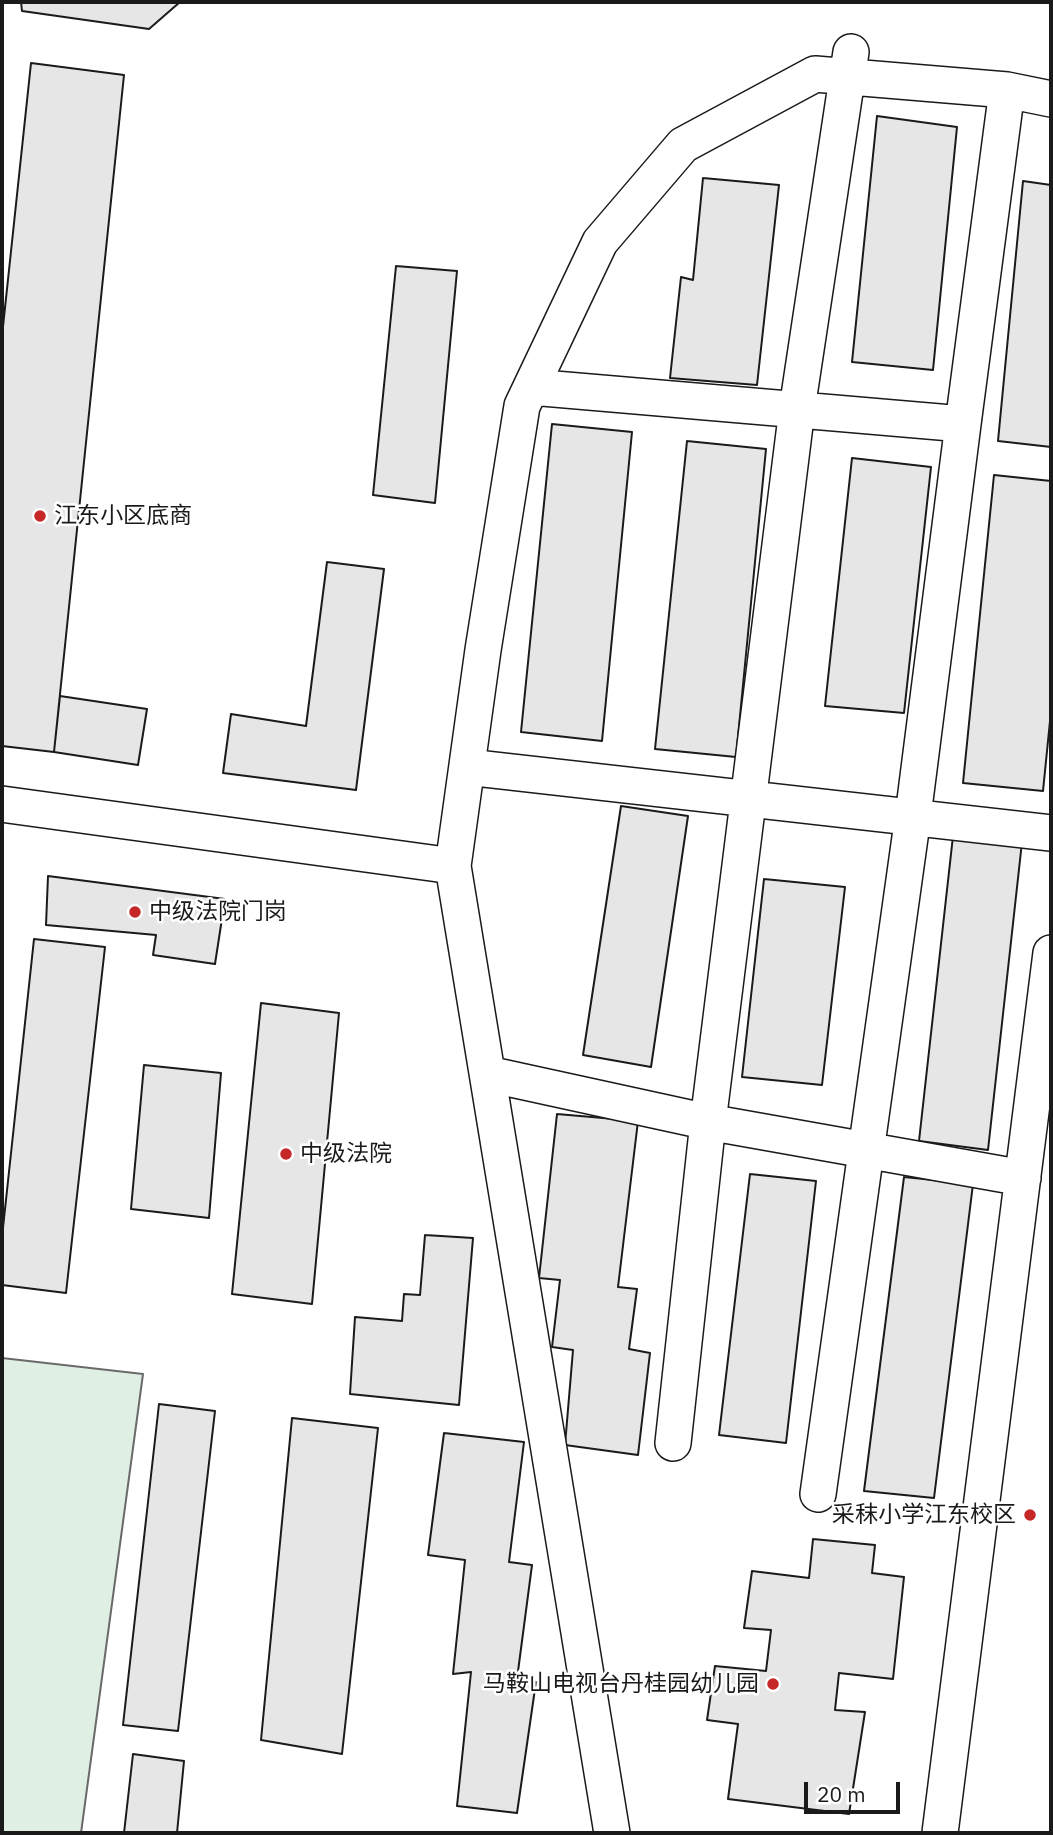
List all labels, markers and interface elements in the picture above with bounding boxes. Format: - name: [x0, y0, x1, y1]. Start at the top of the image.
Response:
- place label: 江东小区底商: [54, 502, 192, 530]
- marker: 江东小区底商: [32, 508, 48, 524]
- place label: 中级法院门岗: [149, 898, 287, 926]
- marker: 中级法院门岗: [127, 904, 143, 920]
- place label: 中级法院: [300, 1140, 392, 1168]
- marker: 中级法院: [278, 1146, 294, 1162]
- place label: 采秣小学江东校区: [832, 1501, 1016, 1529]
- marker: 采秣小学江东校区: [1022, 1507, 1038, 1523]
- place label: 马鞍山电视台丹桂园幼儿园: [483, 1670, 759, 1698]
- marker: 马鞍山电视台丹桂园幼儿园: [765, 1676, 781, 1692]
- scale bar: [808, 1769, 904, 1813]
- text: 20 m: [817, 1780, 866, 1808]

